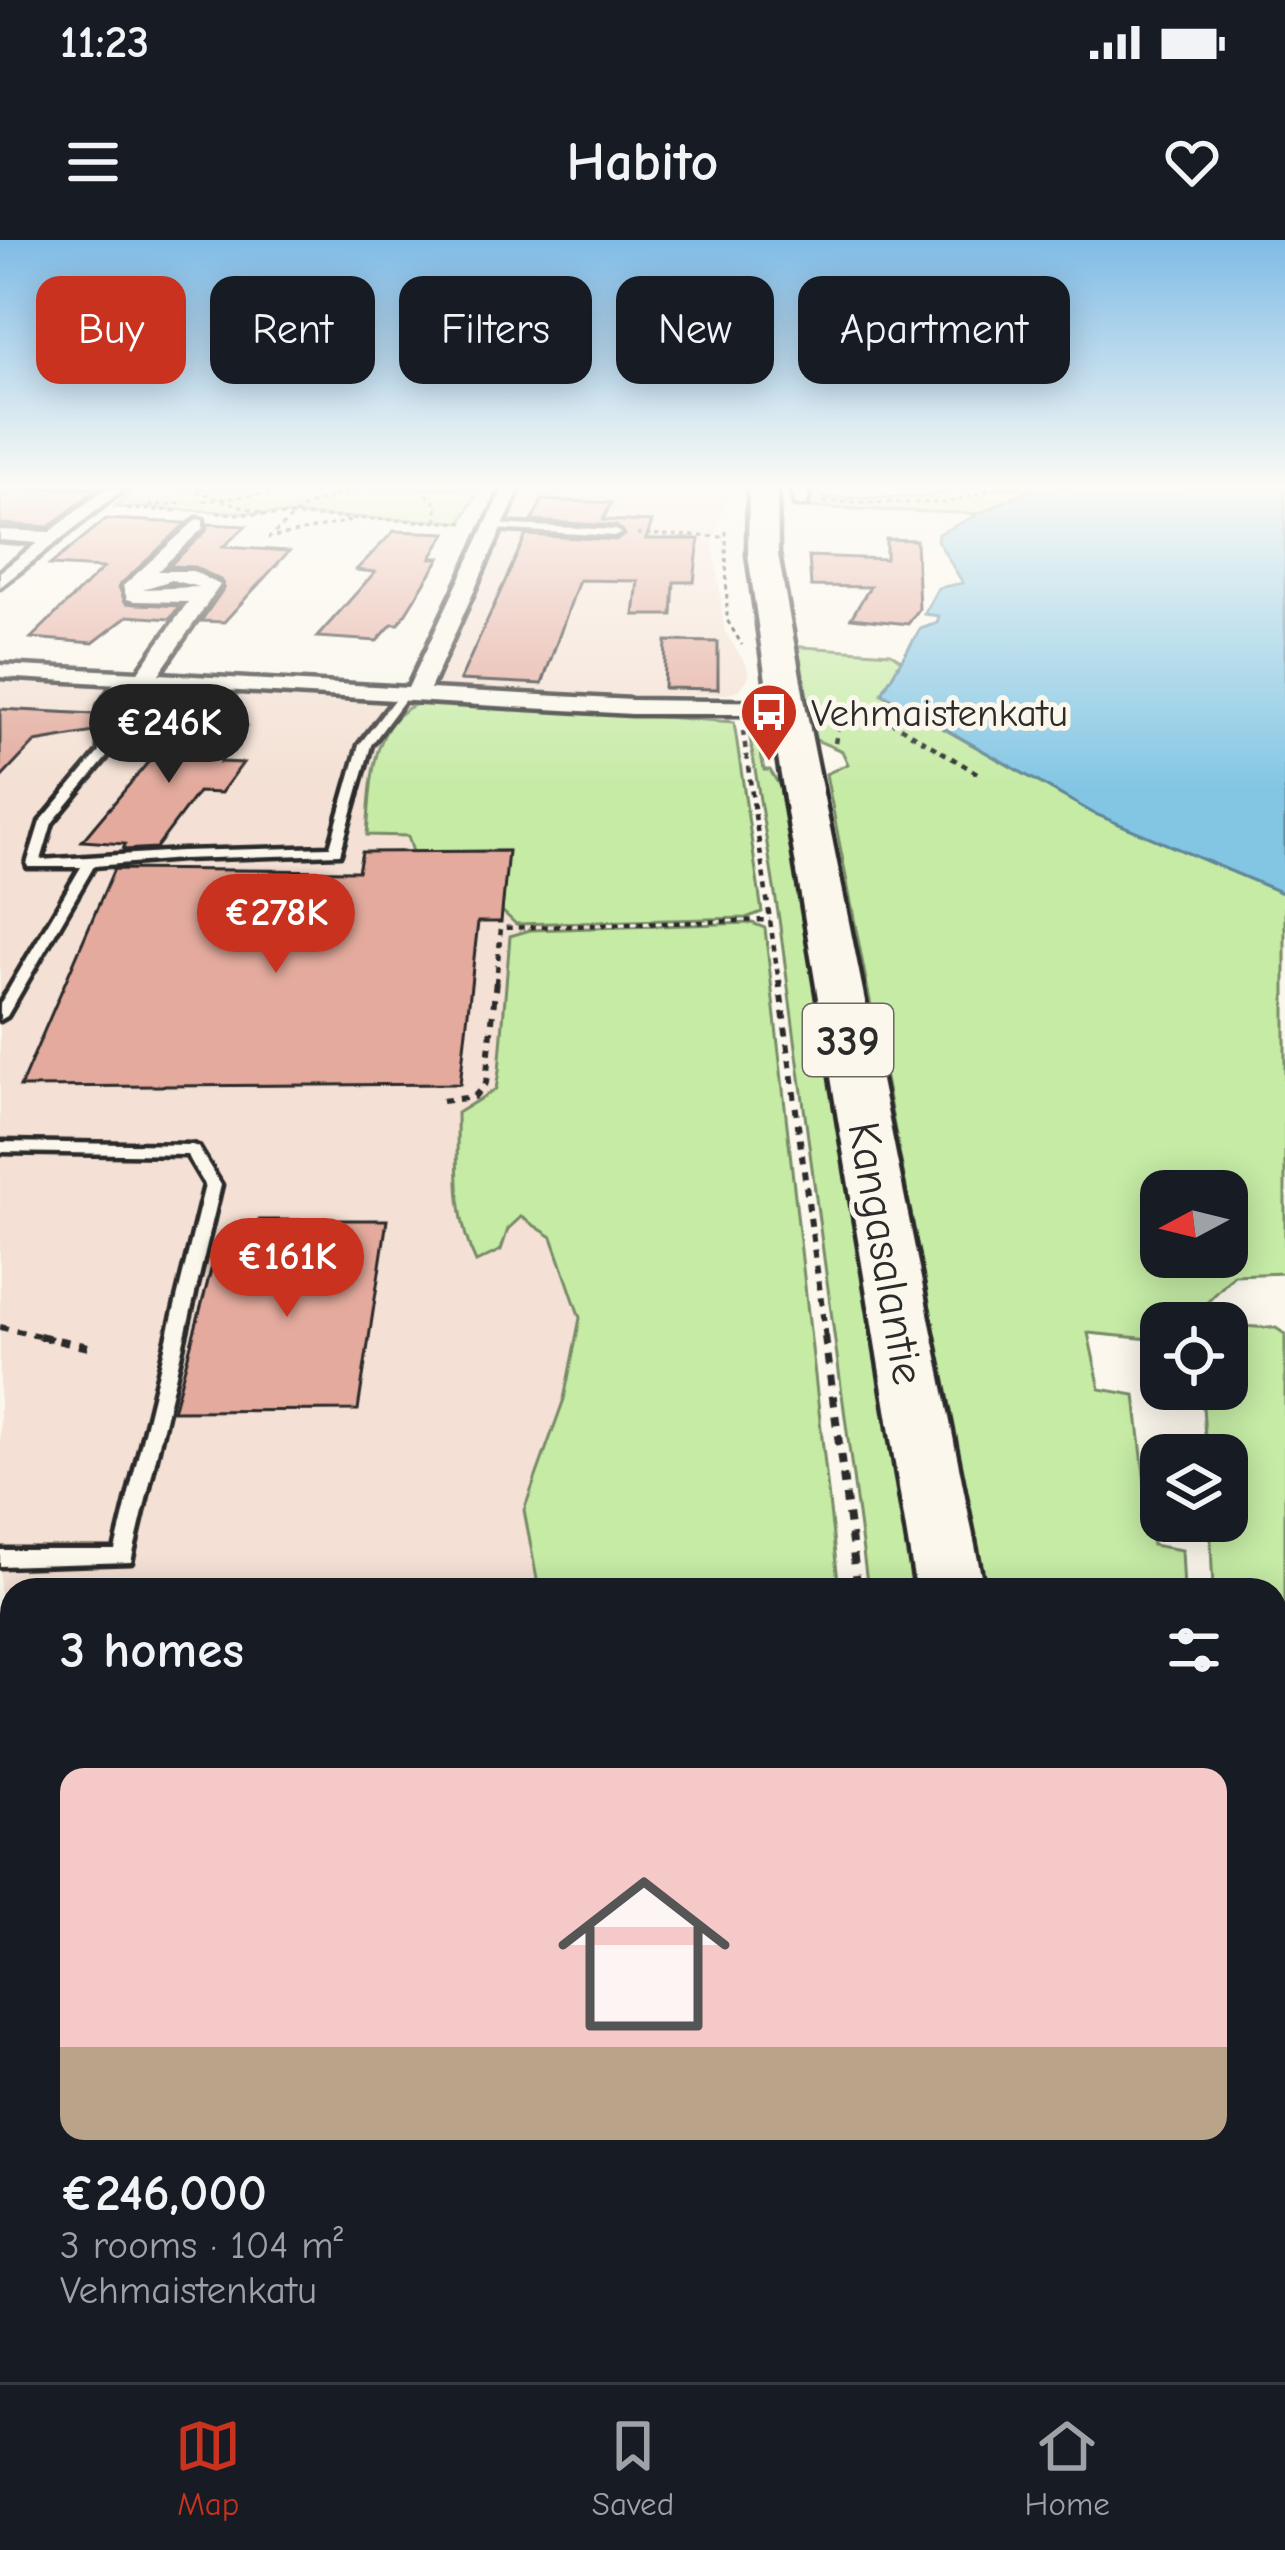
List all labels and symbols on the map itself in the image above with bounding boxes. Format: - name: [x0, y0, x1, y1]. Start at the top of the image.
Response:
- bus stop icon: Vehmaistenkatu: [738, 681, 800, 763]
- pin: €246K: [85, 684, 253, 786]
- place label: Vehmaistenkatu: [811, 691, 1068, 736]
- pin: €278K: [192, 874, 360, 976]
- road number: 339: [803, 1004, 893, 1076]
- street label: Kangasalantie: [837, 1118, 935, 1389]
- north arrow: [1140, 1170, 1248, 1278]
- pin: €161K: [203, 1218, 371, 1320]

